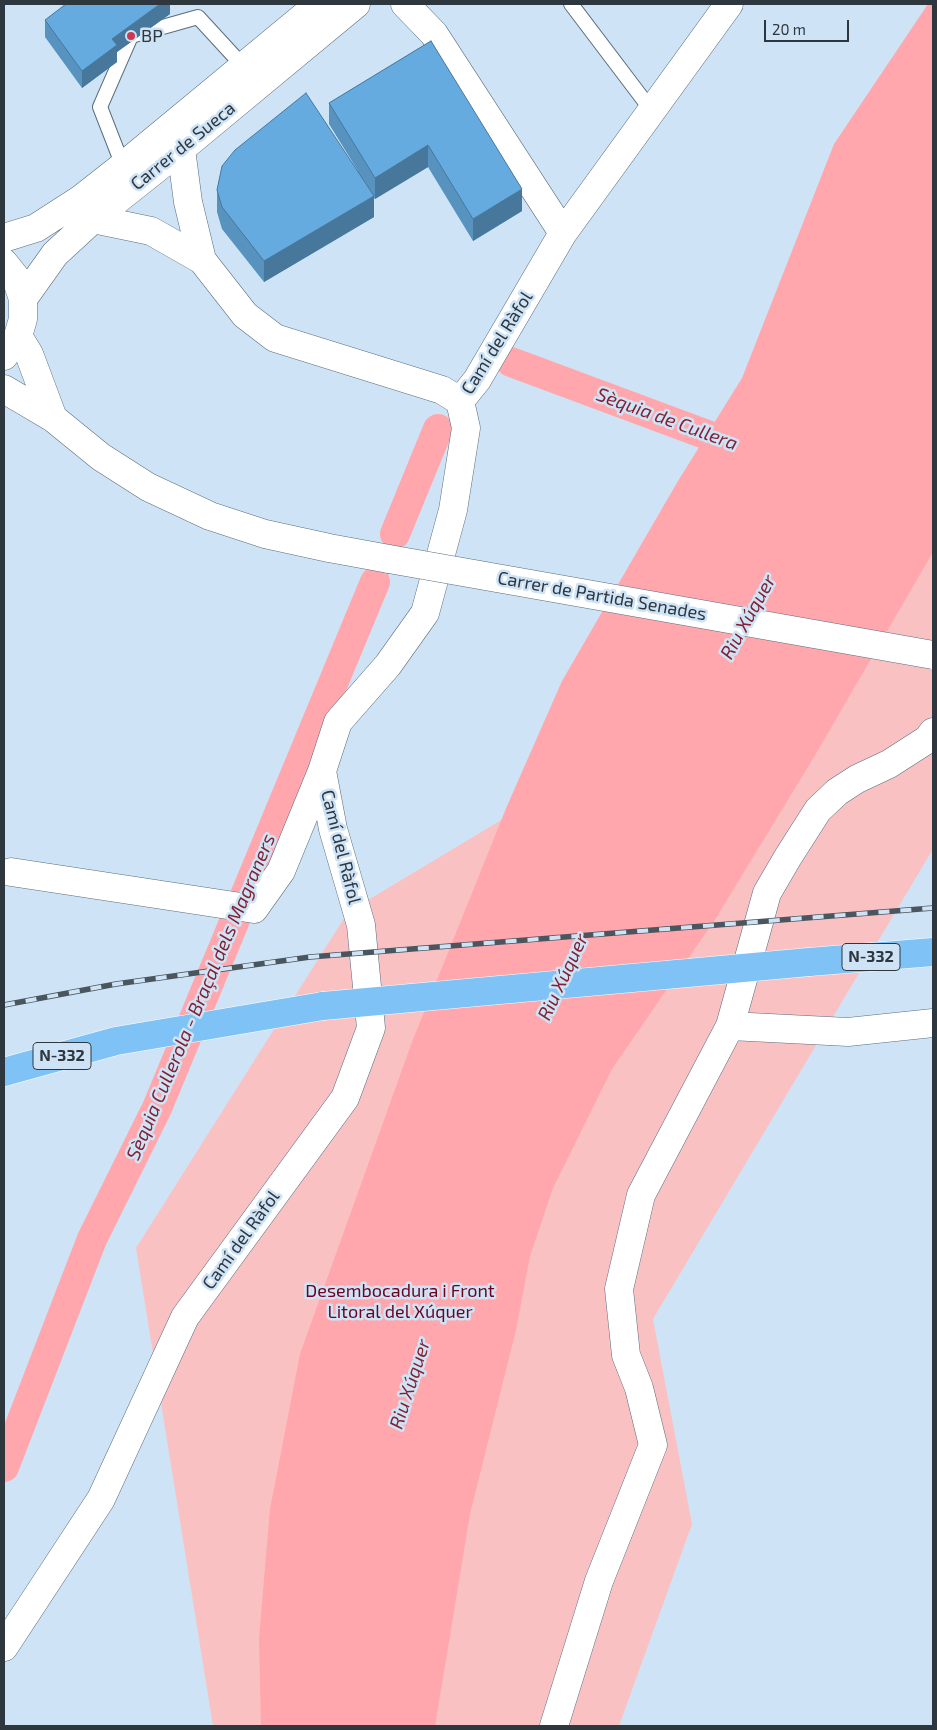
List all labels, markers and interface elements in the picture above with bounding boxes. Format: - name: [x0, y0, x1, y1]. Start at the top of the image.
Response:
- scale bar: [767, 10, 852, 42]
- text: 20 m: [772, 20, 806, 38]
- place label: BP: [141, 25, 163, 47]
- marker: BP: [125, 30, 137, 42]
- street label: Carrer de Sueca: [126, 97, 240, 195]
- street label: Camí del Ràfol: [457, 288, 537, 398]
- water label: Sèquia de Cullera: [593, 383, 741, 455]
- street label: Carrer de Partida Senades: [496, 567, 708, 625]
- water label: Riu Xúquer: [715, 571, 781, 663]
- street label: Camí del Ràfol: [316, 788, 366, 906]
- water label: Sèquia Cullerola - Braçal dels Magraners: [122, 831, 280, 1163]
- water label: Riu Xúquer: [533, 930, 593, 1024]
- road number: N-332: [842, 944, 900, 970]
- road number: N-332: [33, 1042, 91, 1070]
- street label: Camí del Ràfol: [198, 1186, 284, 1294]
- park label: Desembocadura i Front Litoral del Xúquer: [305, 1280, 495, 1322]
- water label: Riu Xúquer: [385, 1336, 435, 1432]

